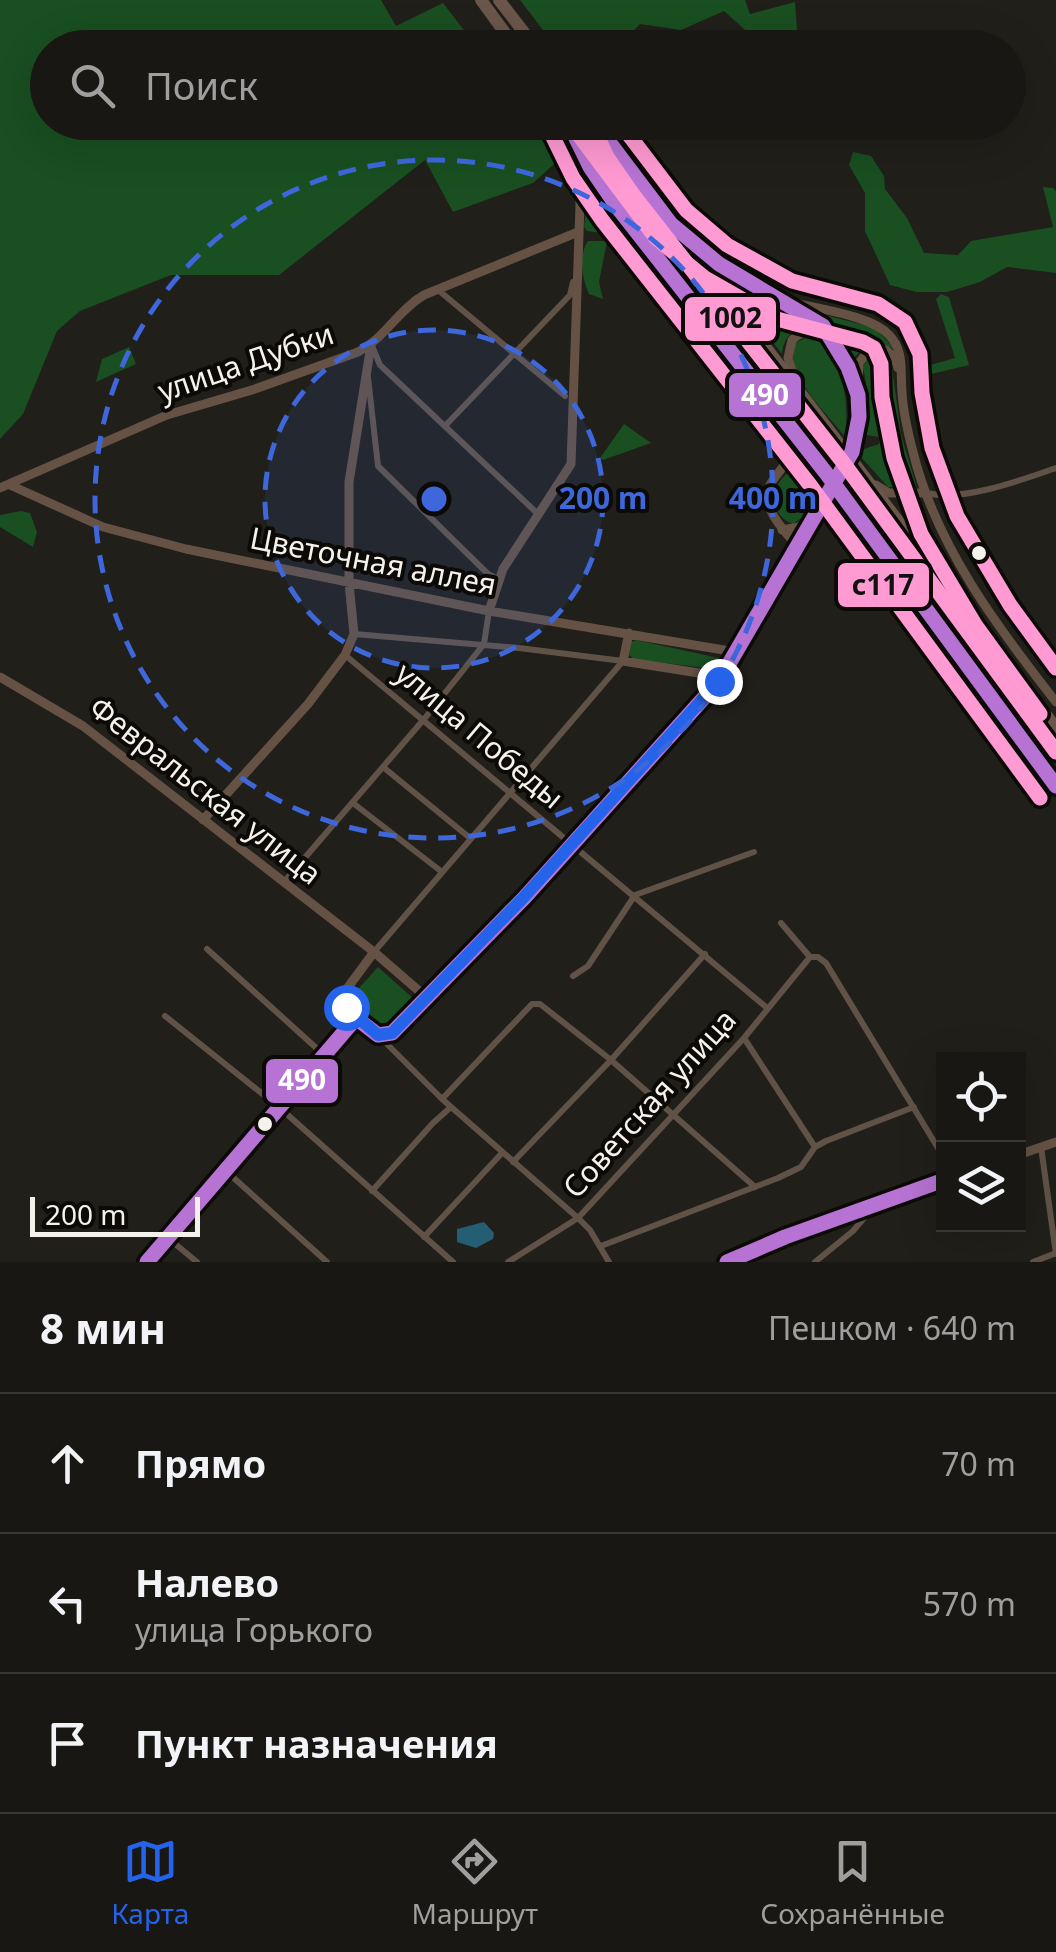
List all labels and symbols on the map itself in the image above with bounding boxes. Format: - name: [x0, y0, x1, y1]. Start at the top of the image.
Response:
- line badge: 1002: [683, 295, 778, 343]
- text: 1002: [698, 298, 762, 336]
- street label: улица Дубки: [152, 312, 339, 411]
- line badge: 490: [727, 371, 803, 419]
- text: 490: [741, 375, 789, 413]
- text: 200 m: [559, 477, 647, 518]
- text: 400 m: [729, 477, 817, 518]
- centre of rings: [416, 481, 452, 517]
- street label: Цветочная аллея: [247, 517, 500, 604]
- unlabelled marker: [969, 543, 989, 563]
- line badge: с117: [836, 561, 931, 609]
- text: с117: [852, 565, 914, 603]
- street label: улица Победы: [387, 652, 573, 817]
- route end: [697, 659, 743, 705]
- street label: Февральская улица: [81, 686, 330, 893]
- route start: [324, 985, 370, 1031]
- street label: Советская улица: [553, 1000, 745, 1206]
- line badge: 490: [264, 1057, 340, 1105]
- text: 490: [278, 1060, 326, 1098]
- unlabelled marker: [255, 1114, 275, 1134]
- scale bar: [30, 1192, 200, 1236]

